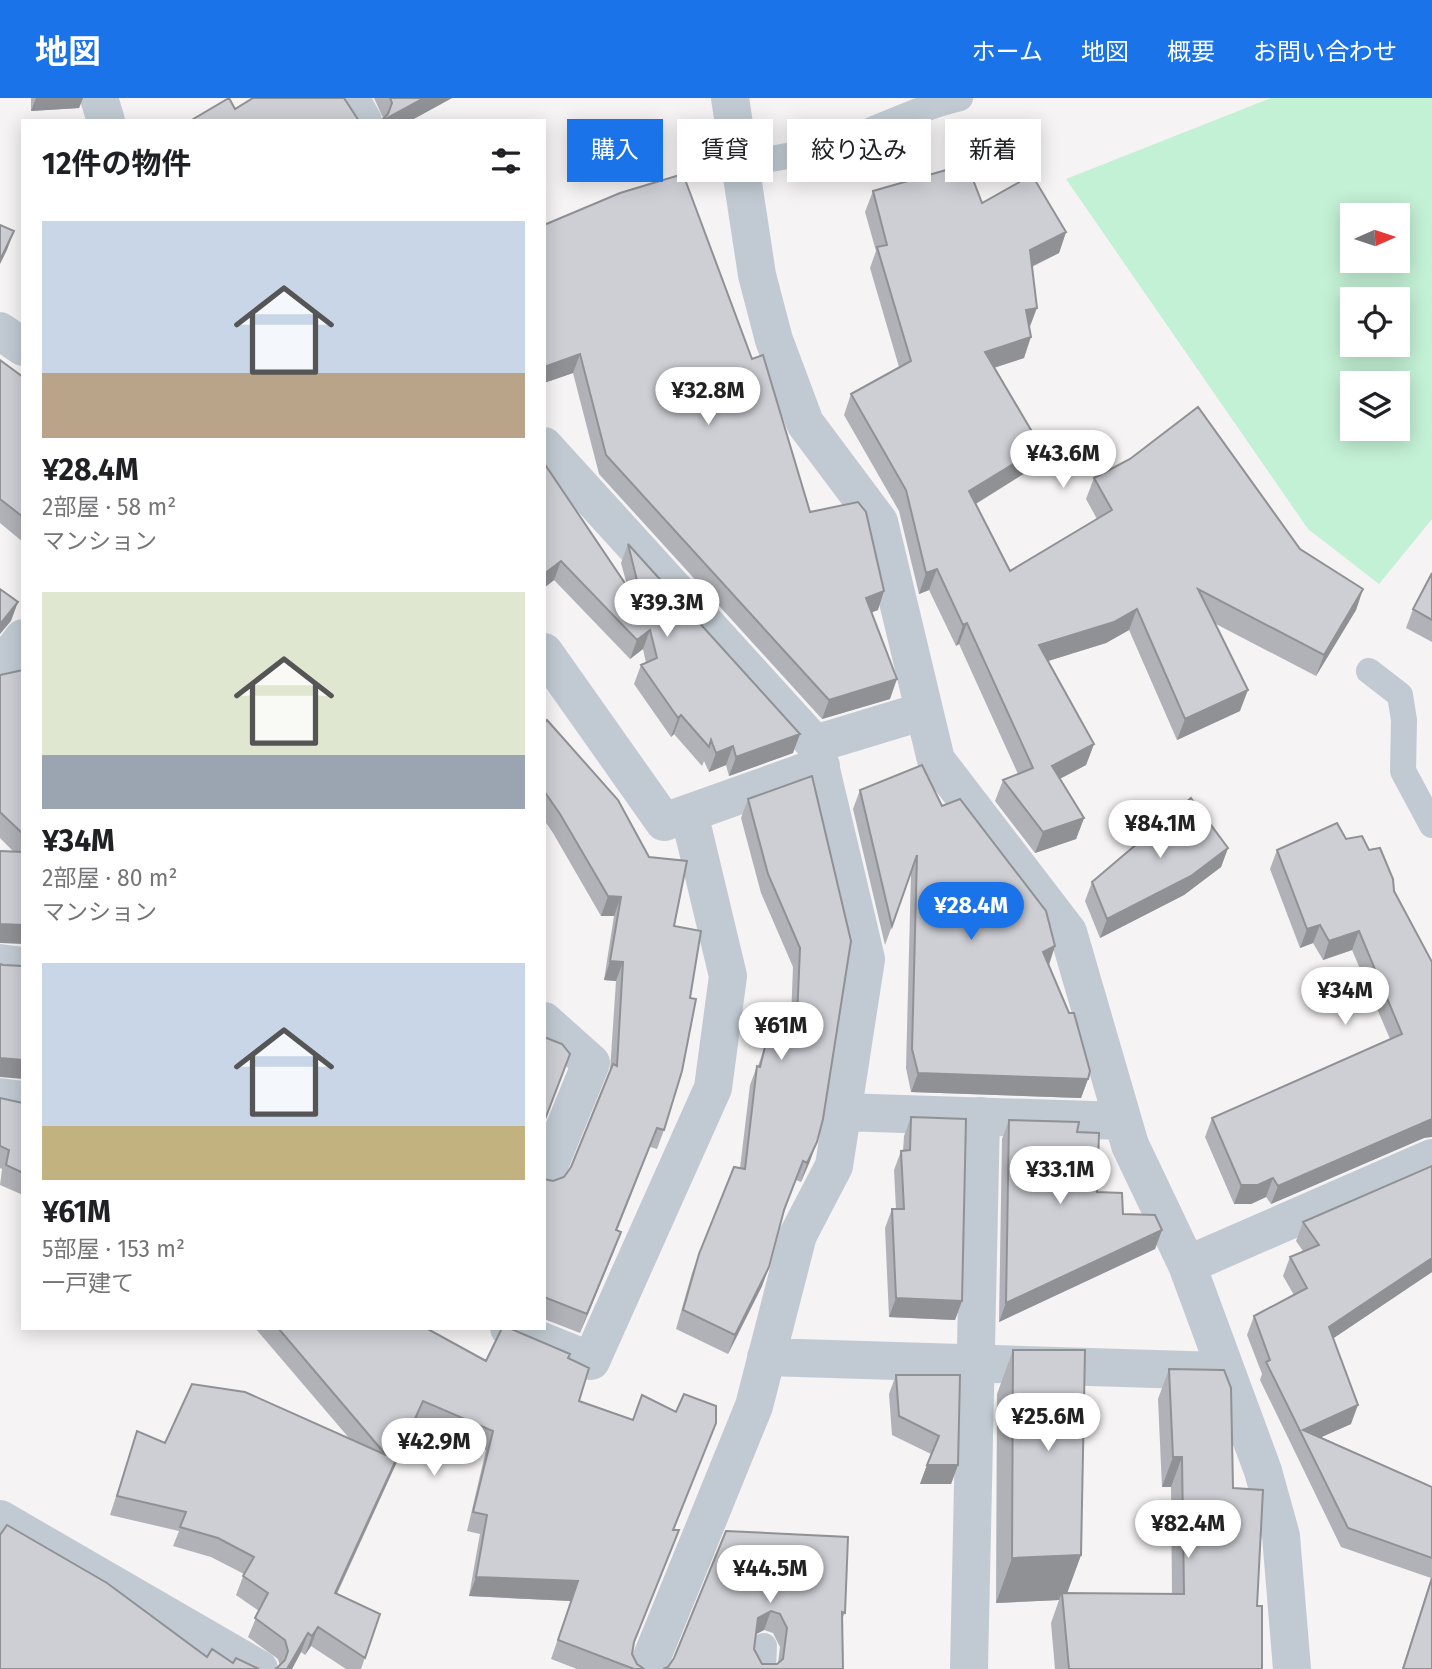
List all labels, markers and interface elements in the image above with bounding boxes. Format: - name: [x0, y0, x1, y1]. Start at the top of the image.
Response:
- text: 地図: [35, 32, 101, 72]
- text: ホーム: [972, 38, 1043, 66]
- text: 地図: [1081, 38, 1129, 66]
- text: 概要: [1167, 38, 1215, 66]
- text: お問い合わせ: [1253, 38, 1397, 66]
- chip: 購入: [567, 119, 663, 182]
- chip: 賃貸: [677, 119, 773, 182]
- chip: 絞り込み: [787, 119, 931, 182]
- chip: 新着: [945, 119, 1041, 182]
- icon: filters: [487, 142, 525, 180]
- text: 12件の物件: [42, 146, 191, 182]
- north arrow: [1340, 203, 1410, 273]
- map controls: [1340, 203, 1410, 441]
- icon: home: [221, 267, 347, 393]
- button: locate: [1340, 287, 1410, 357]
- pin: ¥32.8M: [651, 368, 765, 427]
- button: layers: [1340, 371, 1410, 441]
- text: ¥32.8M: [671, 376, 745, 404]
- pin: ¥43.6M: [1006, 430, 1120, 490]
- text: ¥43.6M: [1026, 439, 1100, 467]
- text: ¥28.4M: [42, 452, 139, 488]
- text: 2部屋 · 58 m²: [42, 493, 176, 521]
- text: マンション: [42, 527, 157, 555]
- pin: ¥39.3M: [610, 580, 724, 639]
- text: ¥39.3M: [630, 588, 704, 616]
- icon: home: [221, 638, 347, 764]
- pin: ¥84.1M: [1103, 800, 1217, 860]
- text: ¥84.1M: [1124, 809, 1196, 837]
- text: ¥34M: [42, 823, 115, 859]
- text: 2部屋 · 80 m²: [42, 864, 178, 892]
- pin: ¥28.4M: [914, 882, 1028, 942]
- text: ¥28.4M: [934, 891, 1008, 919]
- text: マンション: [42, 898, 157, 926]
- pin: ¥34M: [1304, 968, 1386, 1027]
- text: ¥34M: [1317, 976, 1373, 1004]
- pin: ¥61M: [740, 1002, 822, 1062]
- icon: home: [221, 1009, 347, 1135]
- text: ¥61M: [755, 1011, 807, 1039]
- pin: ¥33.1M: [1003, 1146, 1117, 1206]
- text: ¥33.1M: [1026, 1155, 1094, 1183]
- text: ¥61M: [42, 1194, 111, 1230]
- text: 5部屋 · 153 m²: [42, 1235, 185, 1263]
- text: 一戸建て: [42, 1269, 134, 1297]
- pin: ¥25.6M: [991, 1394, 1105, 1453]
- text: ¥25.6M: [1011, 1402, 1085, 1430]
- pin: ¥42.9M: [377, 1418, 491, 1478]
- text: ¥42.9M: [397, 1427, 471, 1455]
- pin: ¥82.4M: [1131, 1500, 1245, 1560]
- text: ¥82.4M: [1151, 1509, 1225, 1537]
- pin: ¥44.5M: [713, 1546, 827, 1605]
- text: ¥44.5M: [733, 1554, 807, 1582]

